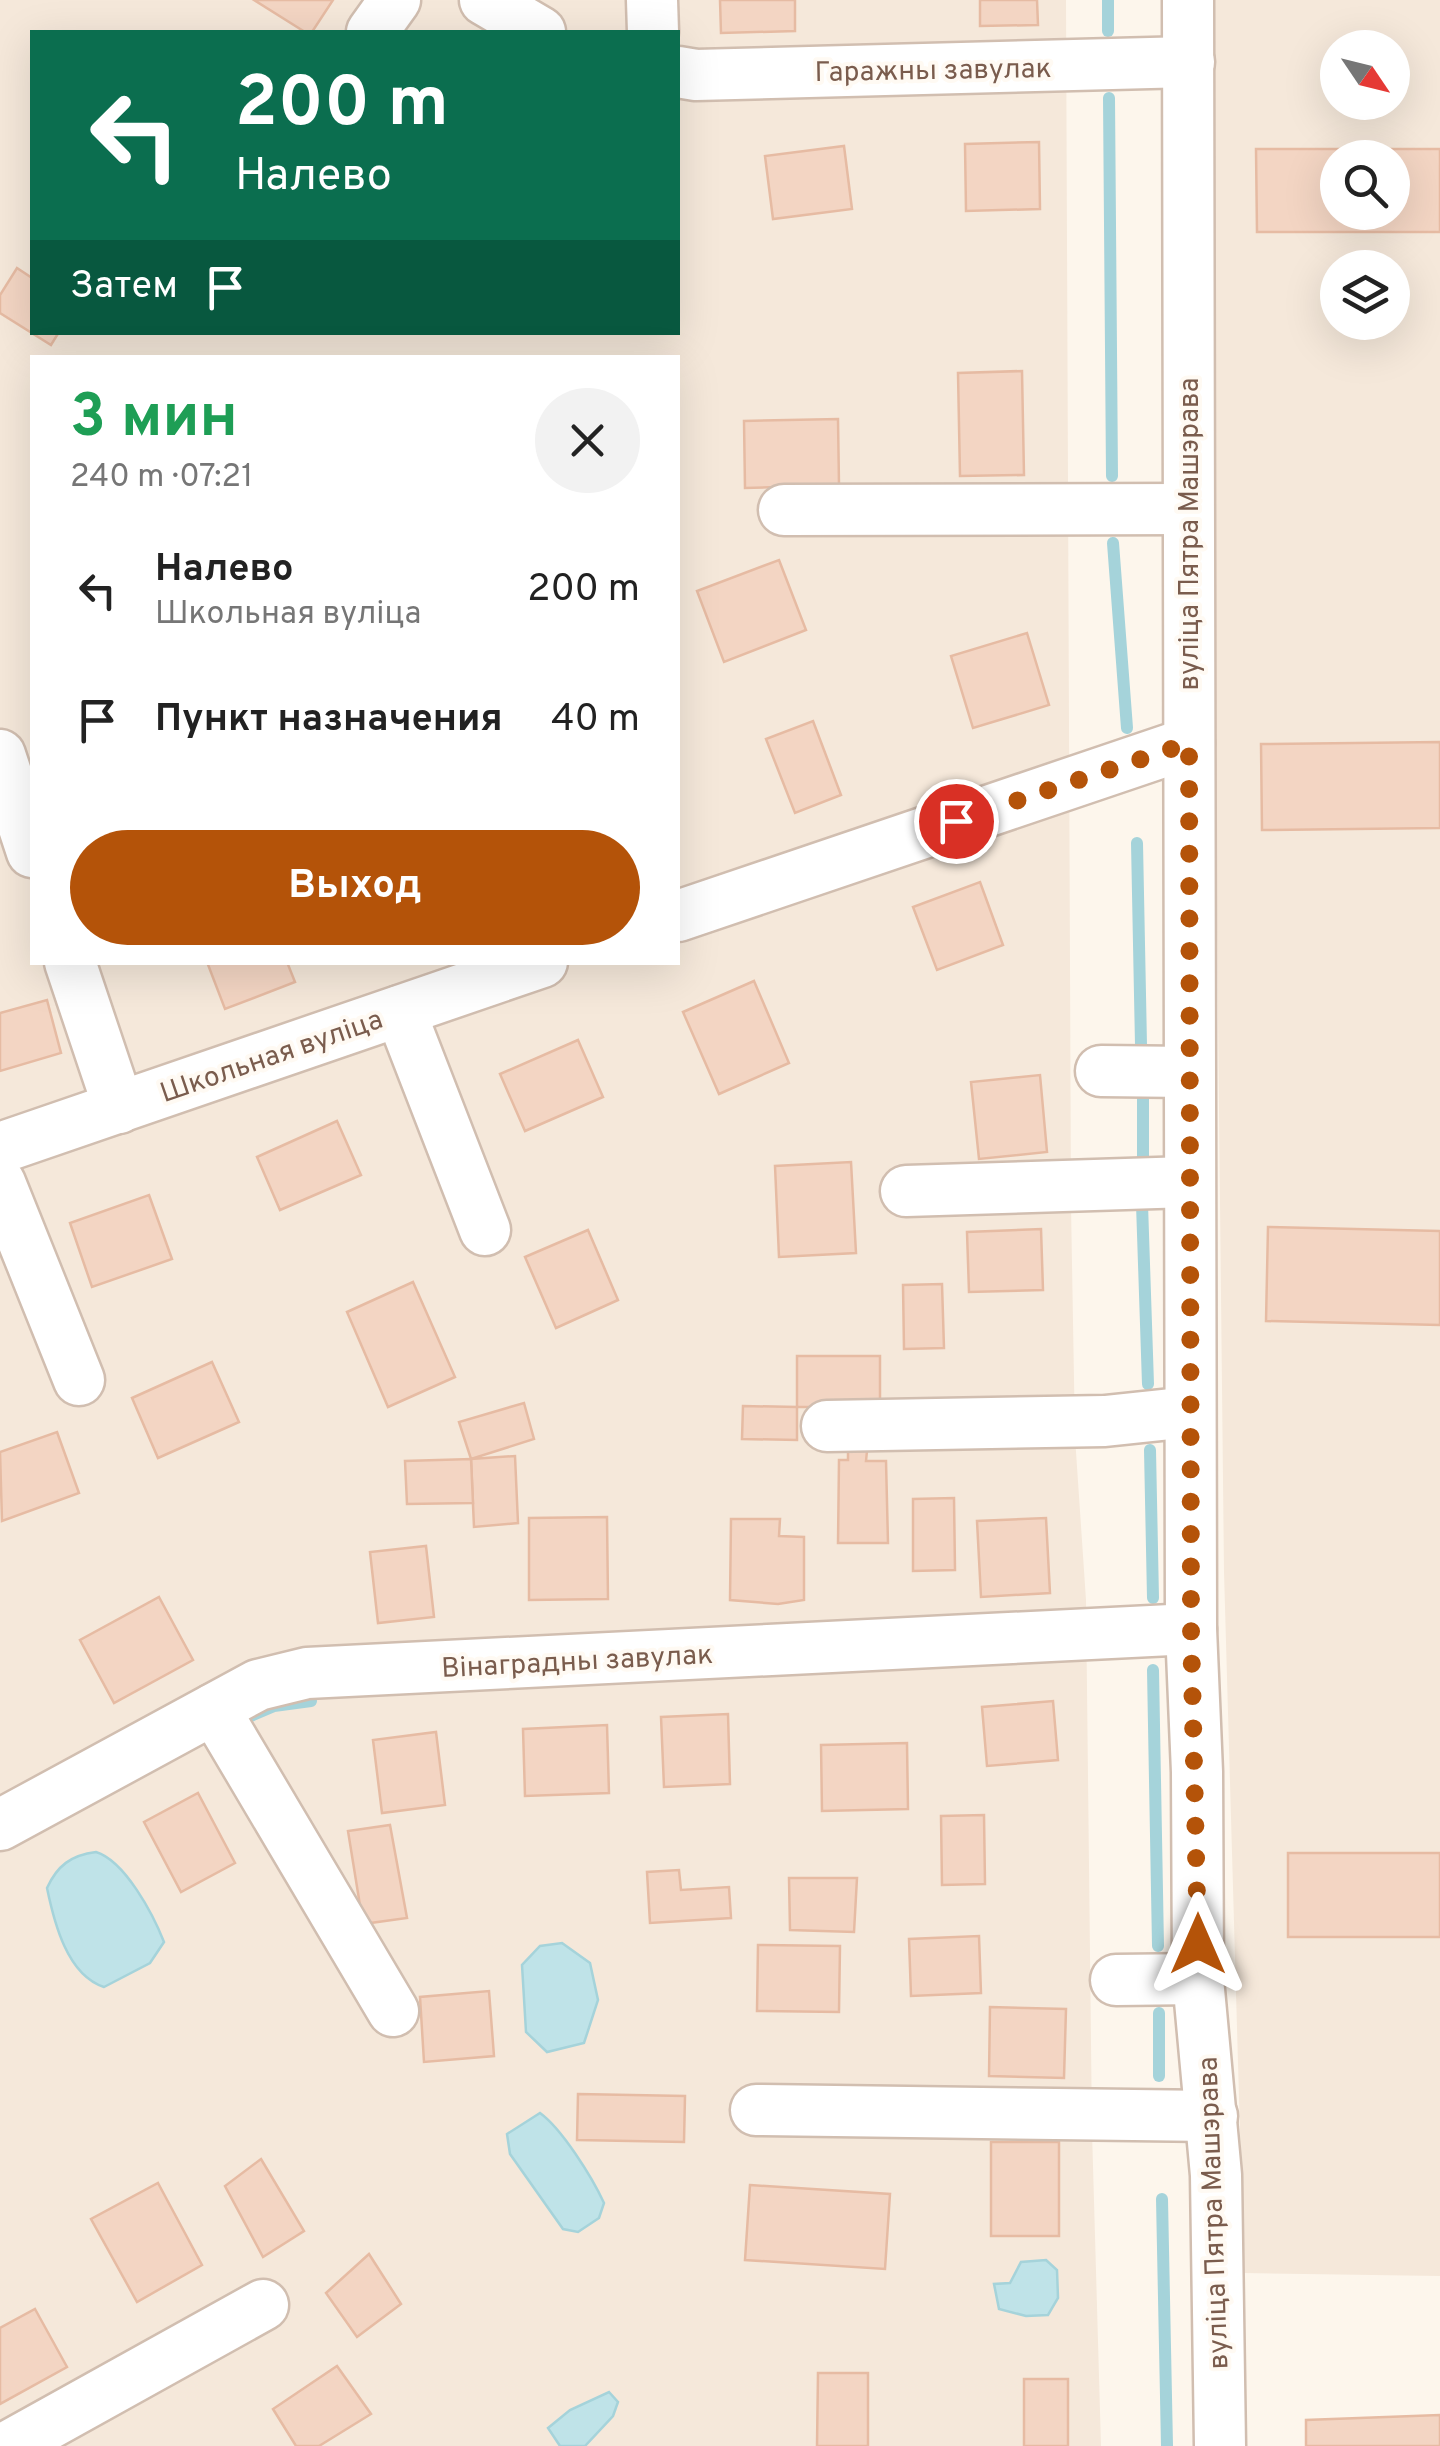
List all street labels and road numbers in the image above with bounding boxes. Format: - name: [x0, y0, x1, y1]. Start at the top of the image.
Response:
- street label: Гаражны завулак: [814, 52, 1052, 92]
- street label: вуліца Пятра Машэрава: [1173, 377, 1209, 691]
- street label: Школьная вуліца: [156, 1003, 388, 1113]
- street label: Вінаградны завулак: [440, 1638, 714, 1688]
- street label: вуліца Пятра Машэрава: [1192, 2056, 1238, 2370]

